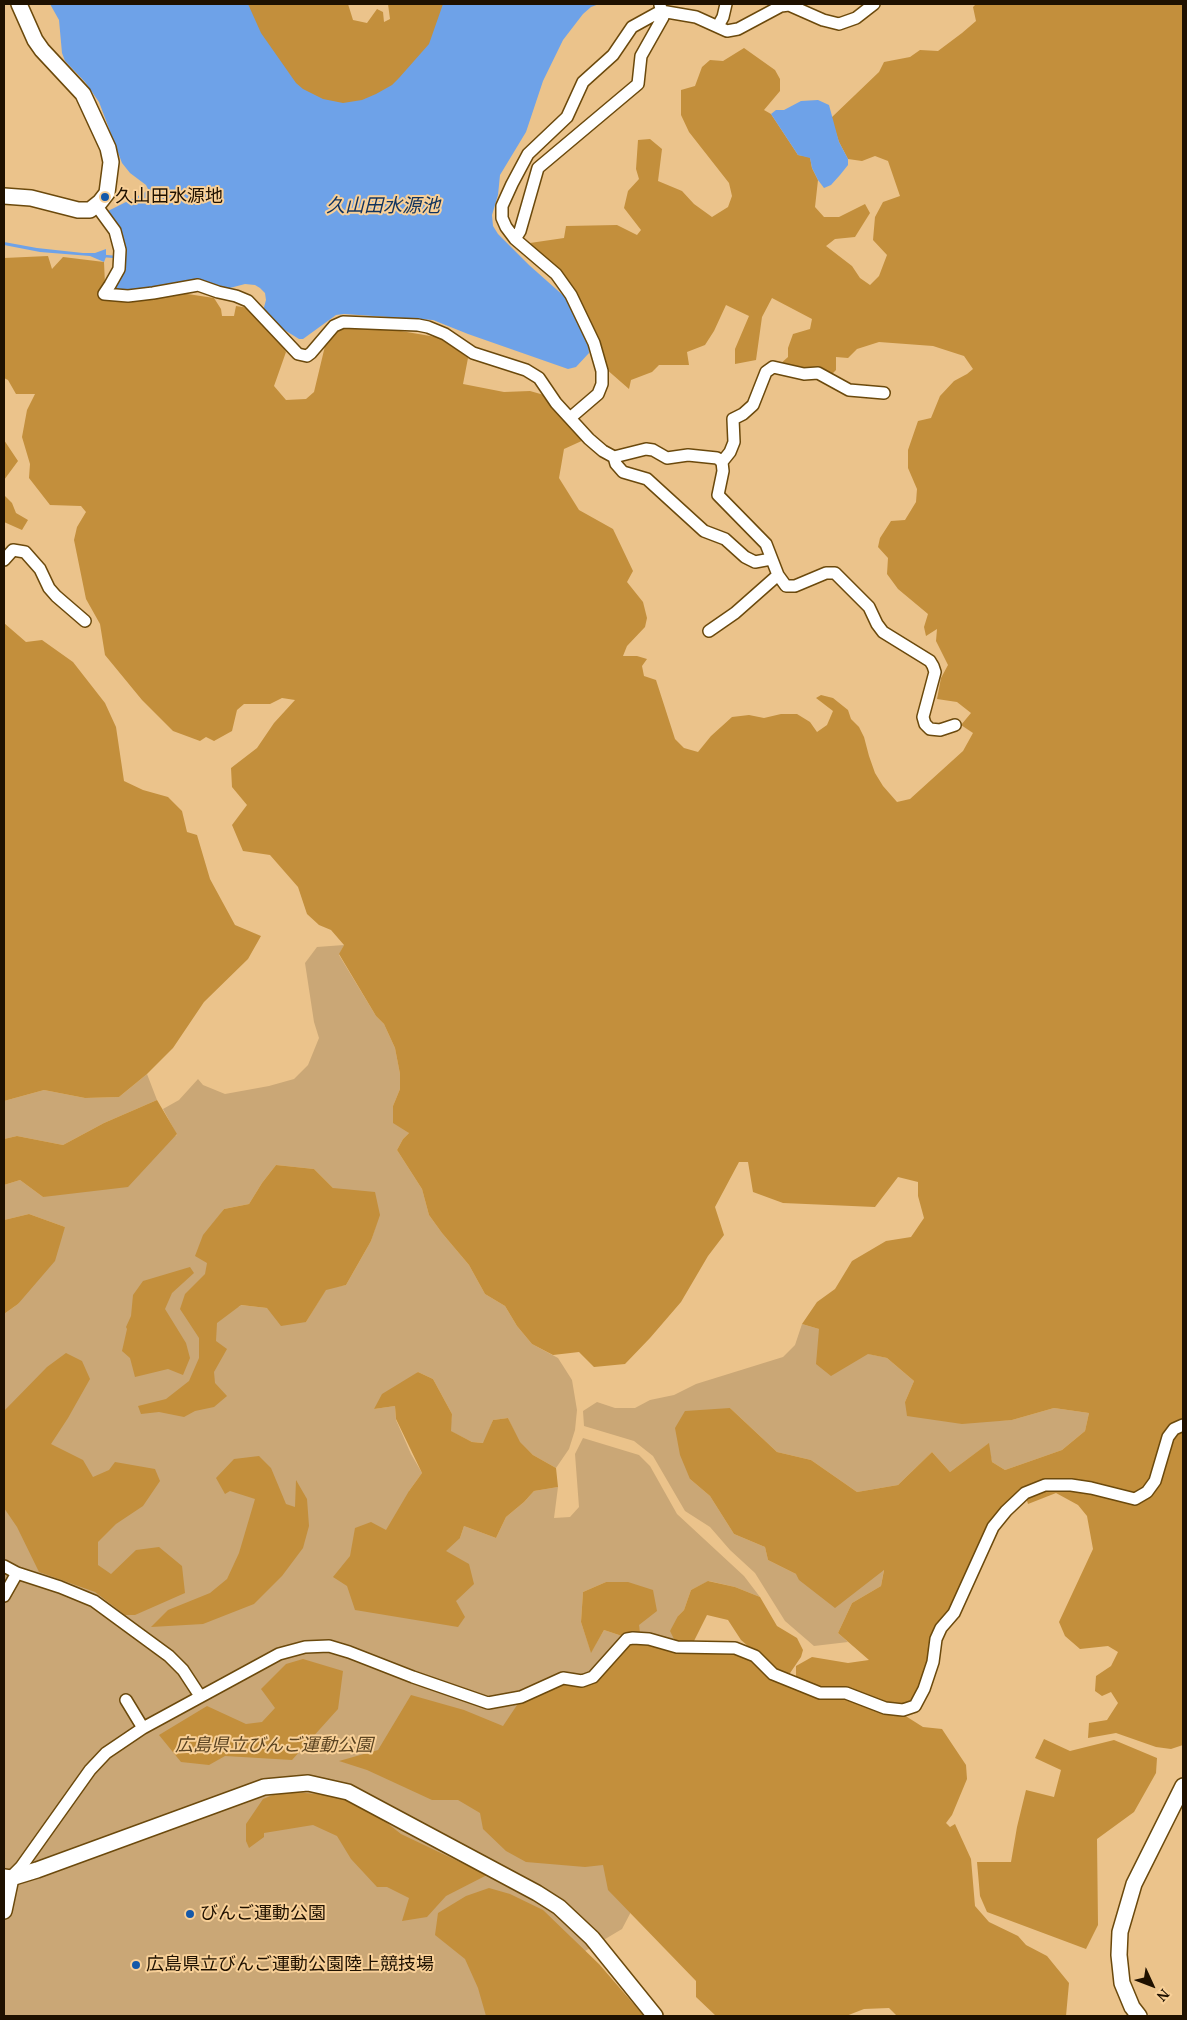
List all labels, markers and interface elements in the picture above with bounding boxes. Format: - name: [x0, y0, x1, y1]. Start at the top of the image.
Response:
- place label: 久山田水源地: [115, 186, 223, 208]
- marker: 久山田水源地: [99, 191, 111, 203]
- water label: 久山田水源池: [326, 196, 440, 218]
- park label: 広島県立びんご運動公園: [175, 1735, 373, 1757]
- place label: びんご運動公園: [200, 1903, 326, 1925]
- marker: びんご運動公園: [184, 1908, 196, 1920]
- place label: 広島県立びんご運動公園陸上競技場: [146, 1954, 434, 1976]
- marker: 広島県立びんご運動公園陸上競技場: [130, 1959, 142, 1971]
- north arrow: [1127, 1960, 1177, 2010]
- text: N: [1153, 1985, 1174, 2006]

